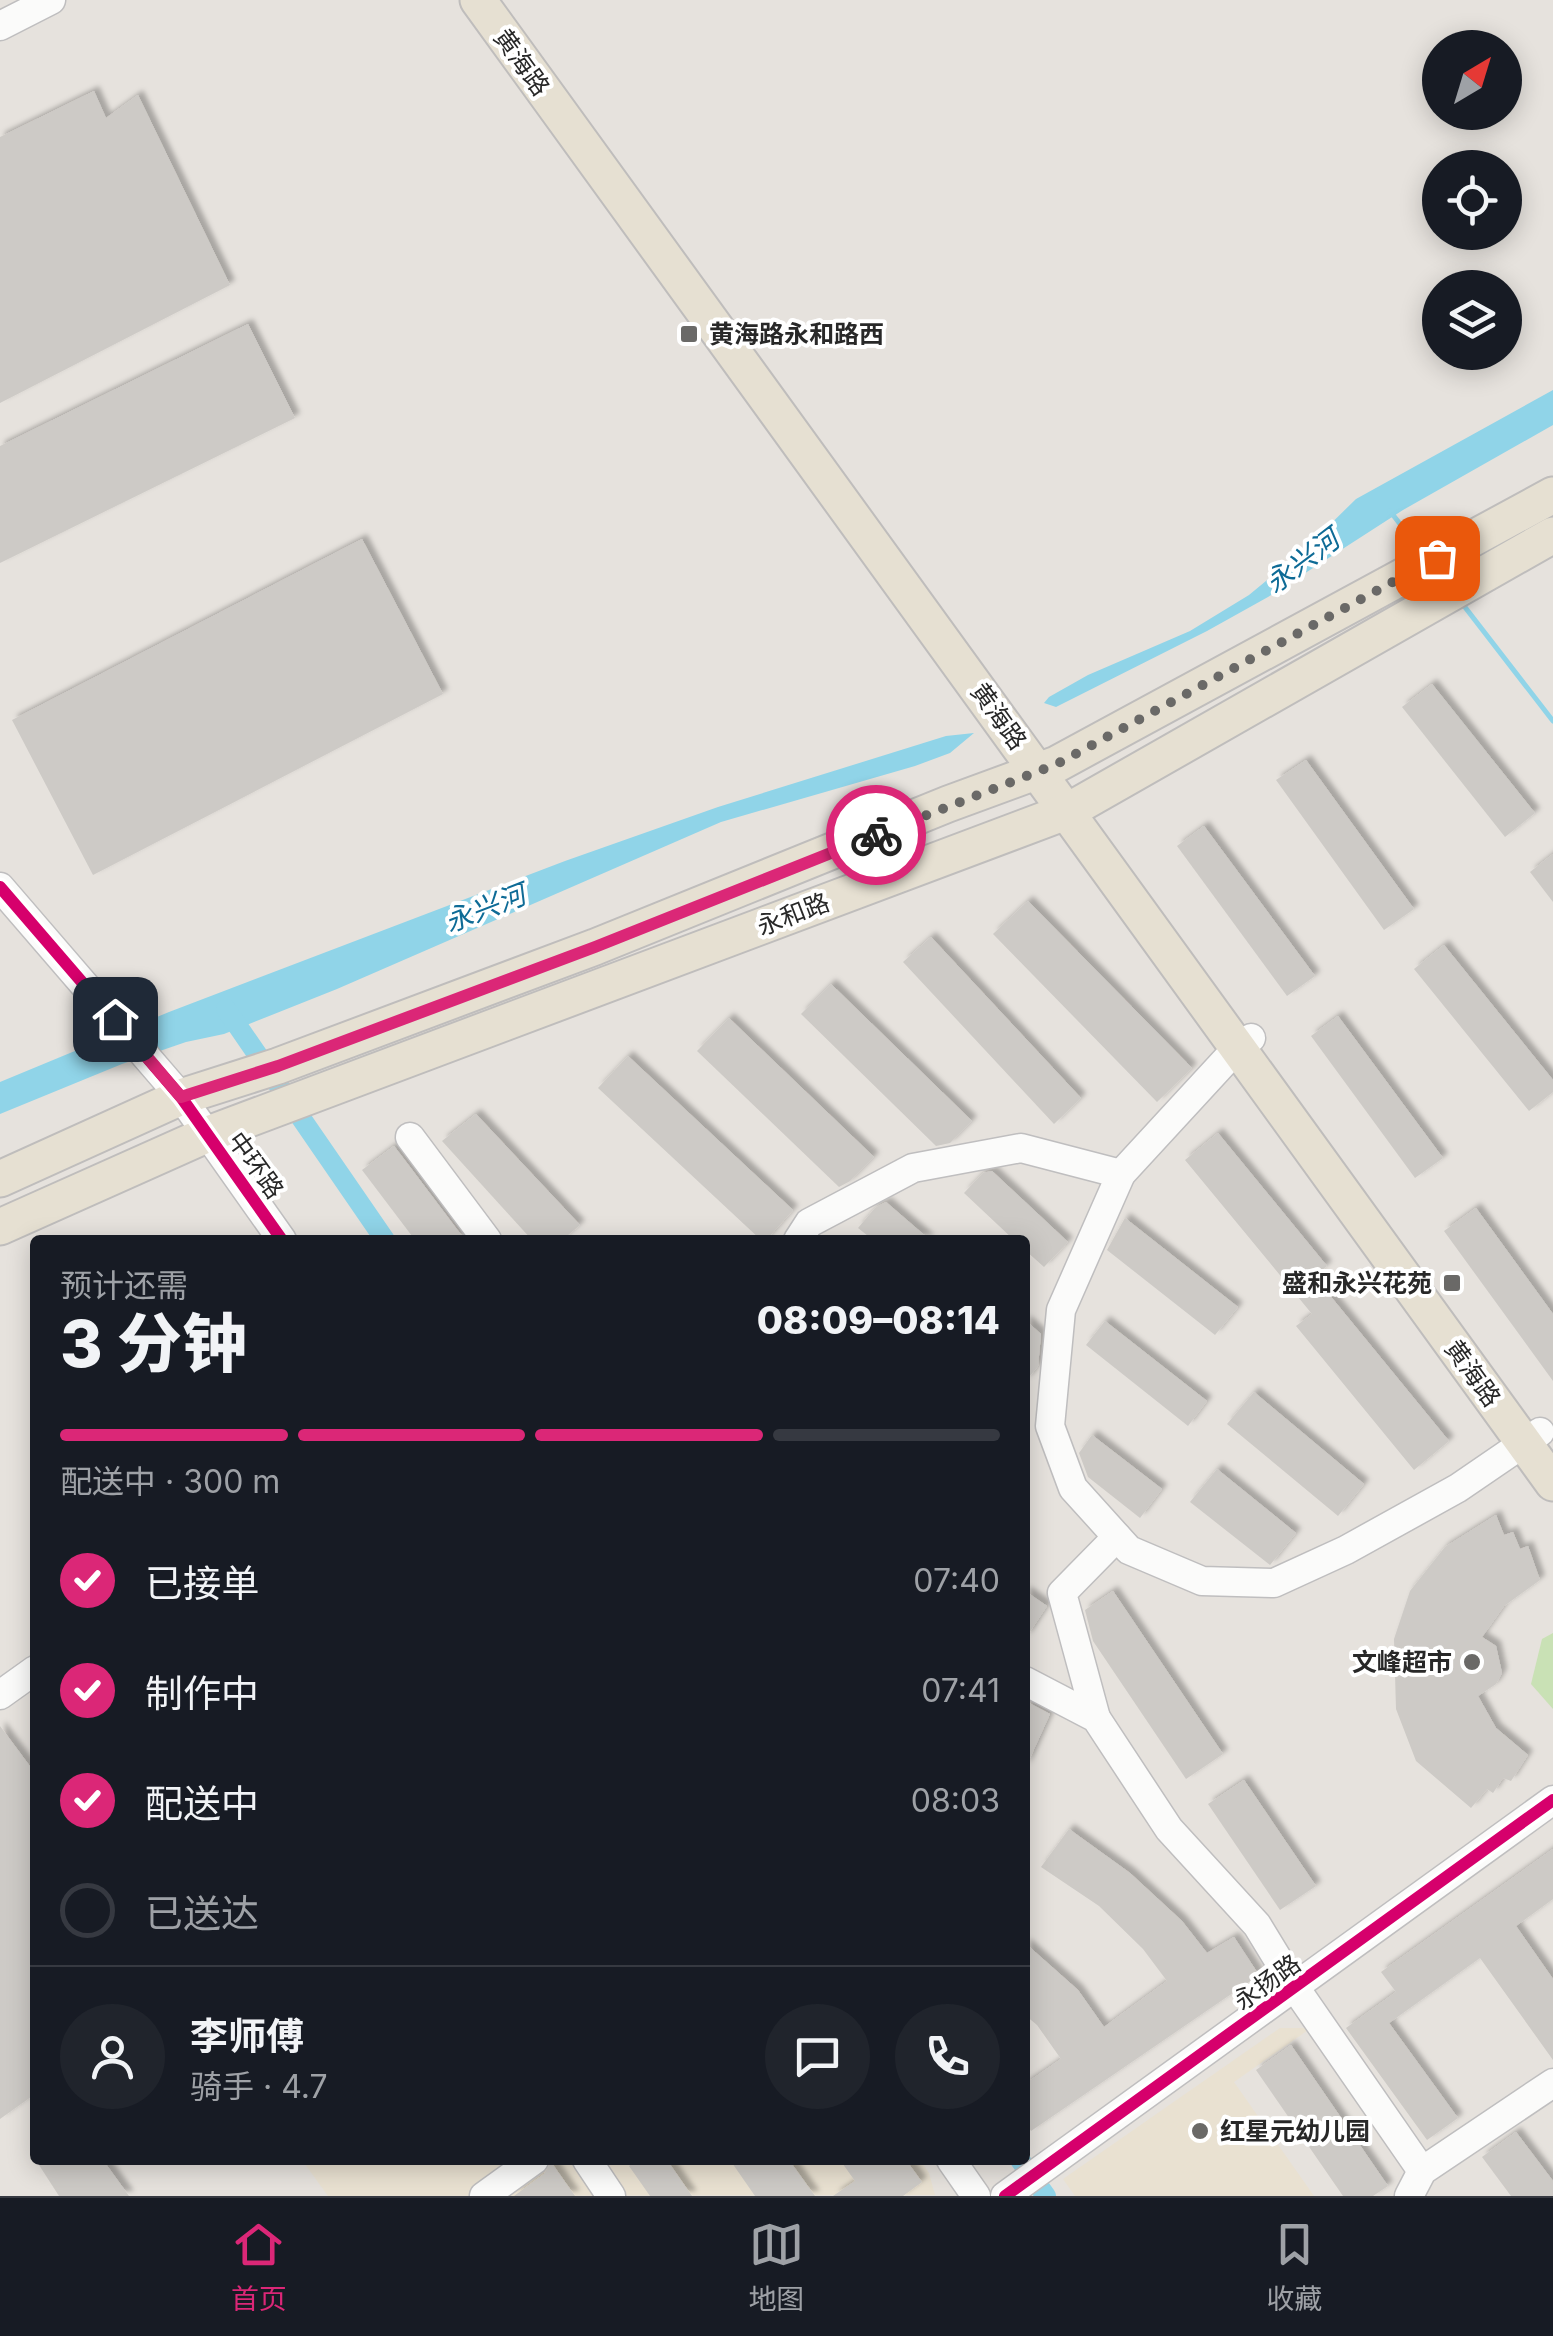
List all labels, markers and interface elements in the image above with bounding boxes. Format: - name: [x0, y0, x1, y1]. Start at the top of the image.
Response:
- street label: 黄海路: [488, 23, 556, 101]
- north arrow: [1422, 30, 1522, 130]
- map controls: [1422, 30, 1522, 370]
- button: locate: [1422, 150, 1522, 250]
- button: layers: [1422, 270, 1522, 370]
- place label: 黄海路永和路西: [709, 319, 884, 349]
- marker: 黄海路永和路西: [678, 323, 700, 345]
- pin: [1395, 516, 1480, 601]
- water label: 永兴河: [1258, 519, 1350, 600]
- icon: bag: [1410, 531, 1465, 586]
- street label: 黄海路: [965, 677, 1033, 755]
- courier: [826, 785, 926, 885]
- icon: bike: [849, 808, 904, 863]
- water label: 永兴河: [440, 875, 535, 939]
- street label: 永和路: [753, 887, 833, 941]
- pin: [73, 977, 158, 1062]
- icon: home: [88, 992, 143, 1047]
- street label: 中环路: [222, 1126, 290, 1204]
- text: 预计还需: [60, 1266, 188, 1305]
- place label: 盛和永兴花苑: [1282, 1268, 1432, 1298]
- marker: 盛和永兴花苑: [1441, 1272, 1463, 1294]
- text: 08:09–08:14: [757, 1297, 1000, 1343]
- text: 3 分钟: [60, 1304, 247, 1383]
- street label: 黄海路: [1439, 1334, 1507, 1412]
- text: 配送中 · 300 m: [60, 1462, 280, 1501]
- icon: check: [60, 1553, 115, 1608]
- text: 已接单: [145, 1560, 259, 1606]
- text: 07:40: [913, 1561, 1000, 1600]
- place label: 文峰超市: [1352, 1647, 1452, 1677]
- marker: 文峰超市: [1461, 1651, 1483, 1673]
- icon: check: [60, 1663, 115, 1718]
- text: 制作中: [145, 1670, 259, 1716]
- text: 07:41: [921, 1671, 1000, 1710]
- icon: check: [60, 1773, 115, 1828]
- text: 配送中: [145, 1780, 259, 1826]
- text: 08:03: [911, 1781, 1000, 1820]
- text: 已送达: [145, 1890, 259, 1936]
- street label: 永扬路: [1228, 1948, 1306, 2016]
- button: person: [60, 2004, 165, 2109]
- button: chat: [765, 2004, 870, 2109]
- button: phone: [895, 2004, 1000, 2109]
- text: 李师傅: [190, 2013, 304, 2059]
- text: 骑手 · 4.7: [190, 2067, 328, 2106]
- place label: 红星元幼儿园: [1220, 2116, 1370, 2146]
- marker: 红星元幼儿园: [1189, 2120, 1211, 2142]
- tab: 首页: [231, 2217, 287, 2317]
- tab: 地图: [748, 2217, 804, 2317]
- tab: 收藏: [1266, 2217, 1322, 2317]

